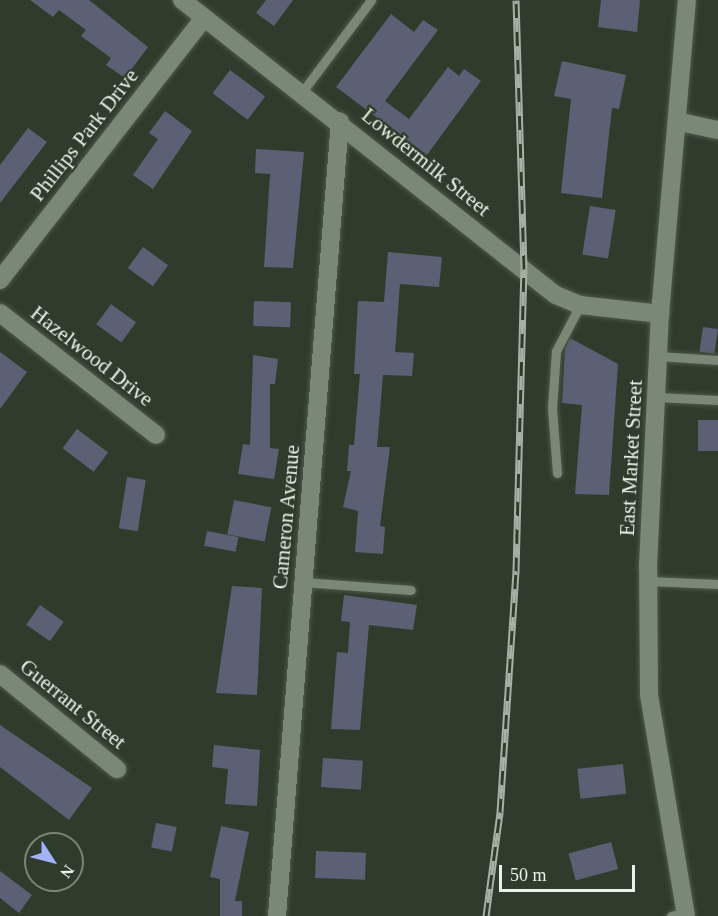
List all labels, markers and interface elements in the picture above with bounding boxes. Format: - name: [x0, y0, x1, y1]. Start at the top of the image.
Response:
- street label: Phillips Park Drive: [25, 64, 143, 206]
- street label: Lowdermilk Street: [357, 102, 495, 222]
- street label: Hazelwood Drive: [26, 300, 158, 412]
- street label: East Market Street: [614, 379, 648, 537]
- street label: Cameron Avenue: [267, 443, 305, 591]
- street label: Guerrant Street: [15, 654, 131, 754]
- north arrow: [24, 832, 84, 892]
- scale bar: [502, 853, 638, 891]
- text: N: [57, 862, 78, 881]
- text: 50 m: [510, 865, 547, 885]

